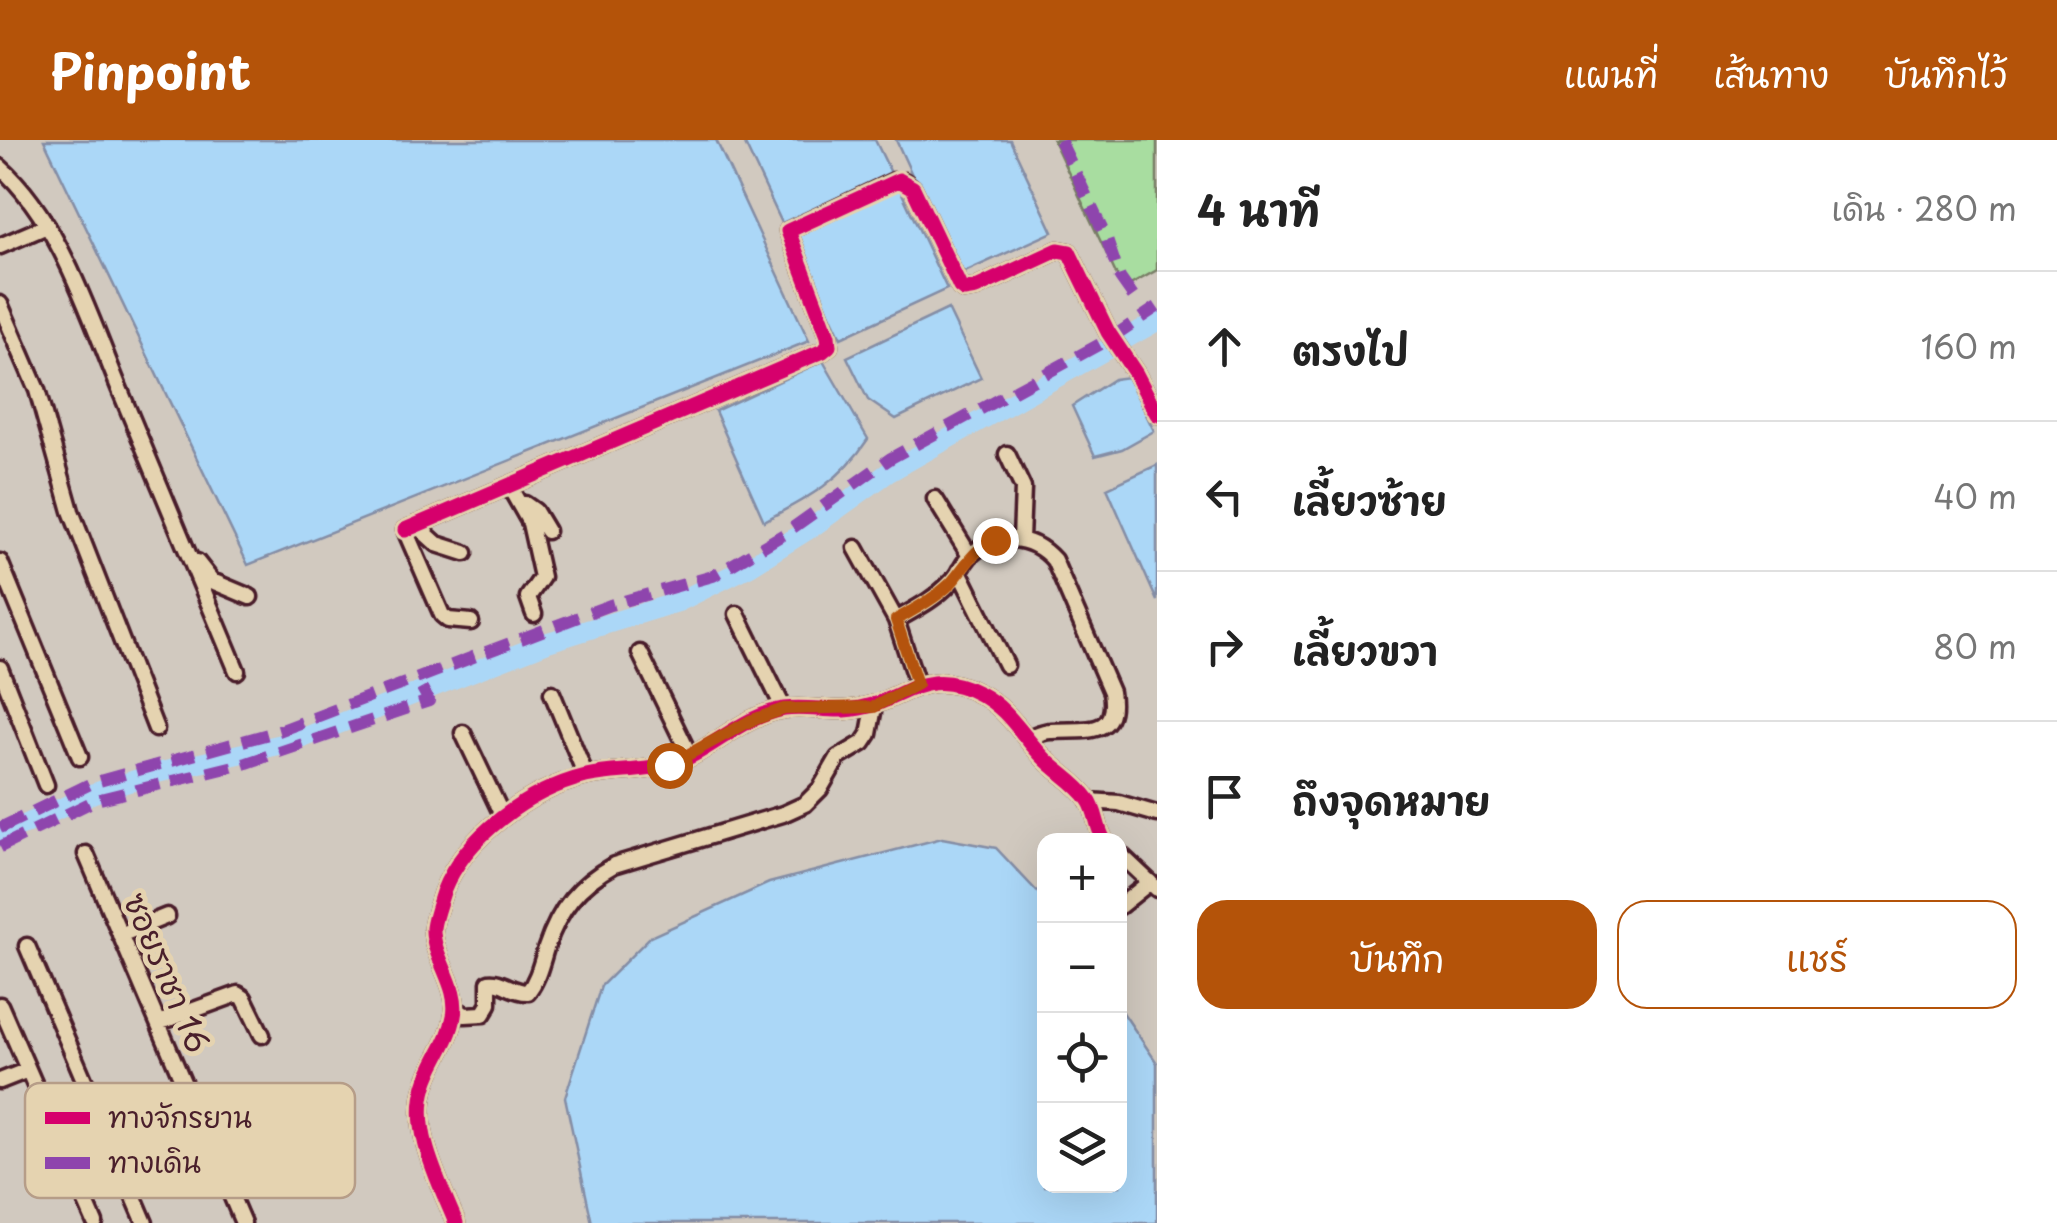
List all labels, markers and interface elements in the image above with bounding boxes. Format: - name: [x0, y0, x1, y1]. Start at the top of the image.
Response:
- text: Pinpoint: [50, 34, 251, 106]
- text: แผนที่: [1564, 47, 1658, 100]
- text: เส้นทาง: [1713, 47, 1829, 100]
- text: บันทึกไว้: [1884, 47, 2007, 100]
- text: 4 นาที: [1197, 177, 1320, 240]
- text: เดิน · 280 m: [1832, 184, 2017, 232]
- icon: ahead: [1197, 319, 1252, 374]
- text: ตรงไป: [1292, 321, 1409, 378]
- text: 160 m: [1921, 322, 2017, 370]
- icon: left: [1197, 469, 1252, 524]
- text: เลี้ยวซ้าย: [1292, 471, 1447, 528]
- text: 40 m: [1933, 472, 2017, 520]
- route end: [973, 518, 1019, 564]
- icon: right: [1197, 619, 1252, 674]
- text: เลี้ยวขวา: [1292, 621, 1438, 678]
- text: 80 m: [1933, 622, 2017, 670]
- route start: [647, 743, 693, 789]
- icon: arrive: [1197, 769, 1252, 824]
- text: ถึงจุดหมาย: [1292, 771, 1490, 828]
- map controls: [1037, 833, 1127, 1193]
- button: +: [1037, 833, 1127, 923]
- street label: ซอยราชา 16: [113, 885, 223, 1060]
- button: บันทึก: [1197, 900, 1597, 1009]
- button: แชร์: [1617, 900, 2017, 1009]
- button: −: [1037, 923, 1127, 1013]
- button: locate: [1037, 1013, 1127, 1103]
- legend: [25, 1083, 355, 1198]
- text: ทางจักรยาน: [108, 1095, 252, 1138]
- button: layers: [1037, 1103, 1127, 1193]
- text: ทางเดิน: [108, 1140, 201, 1183]

